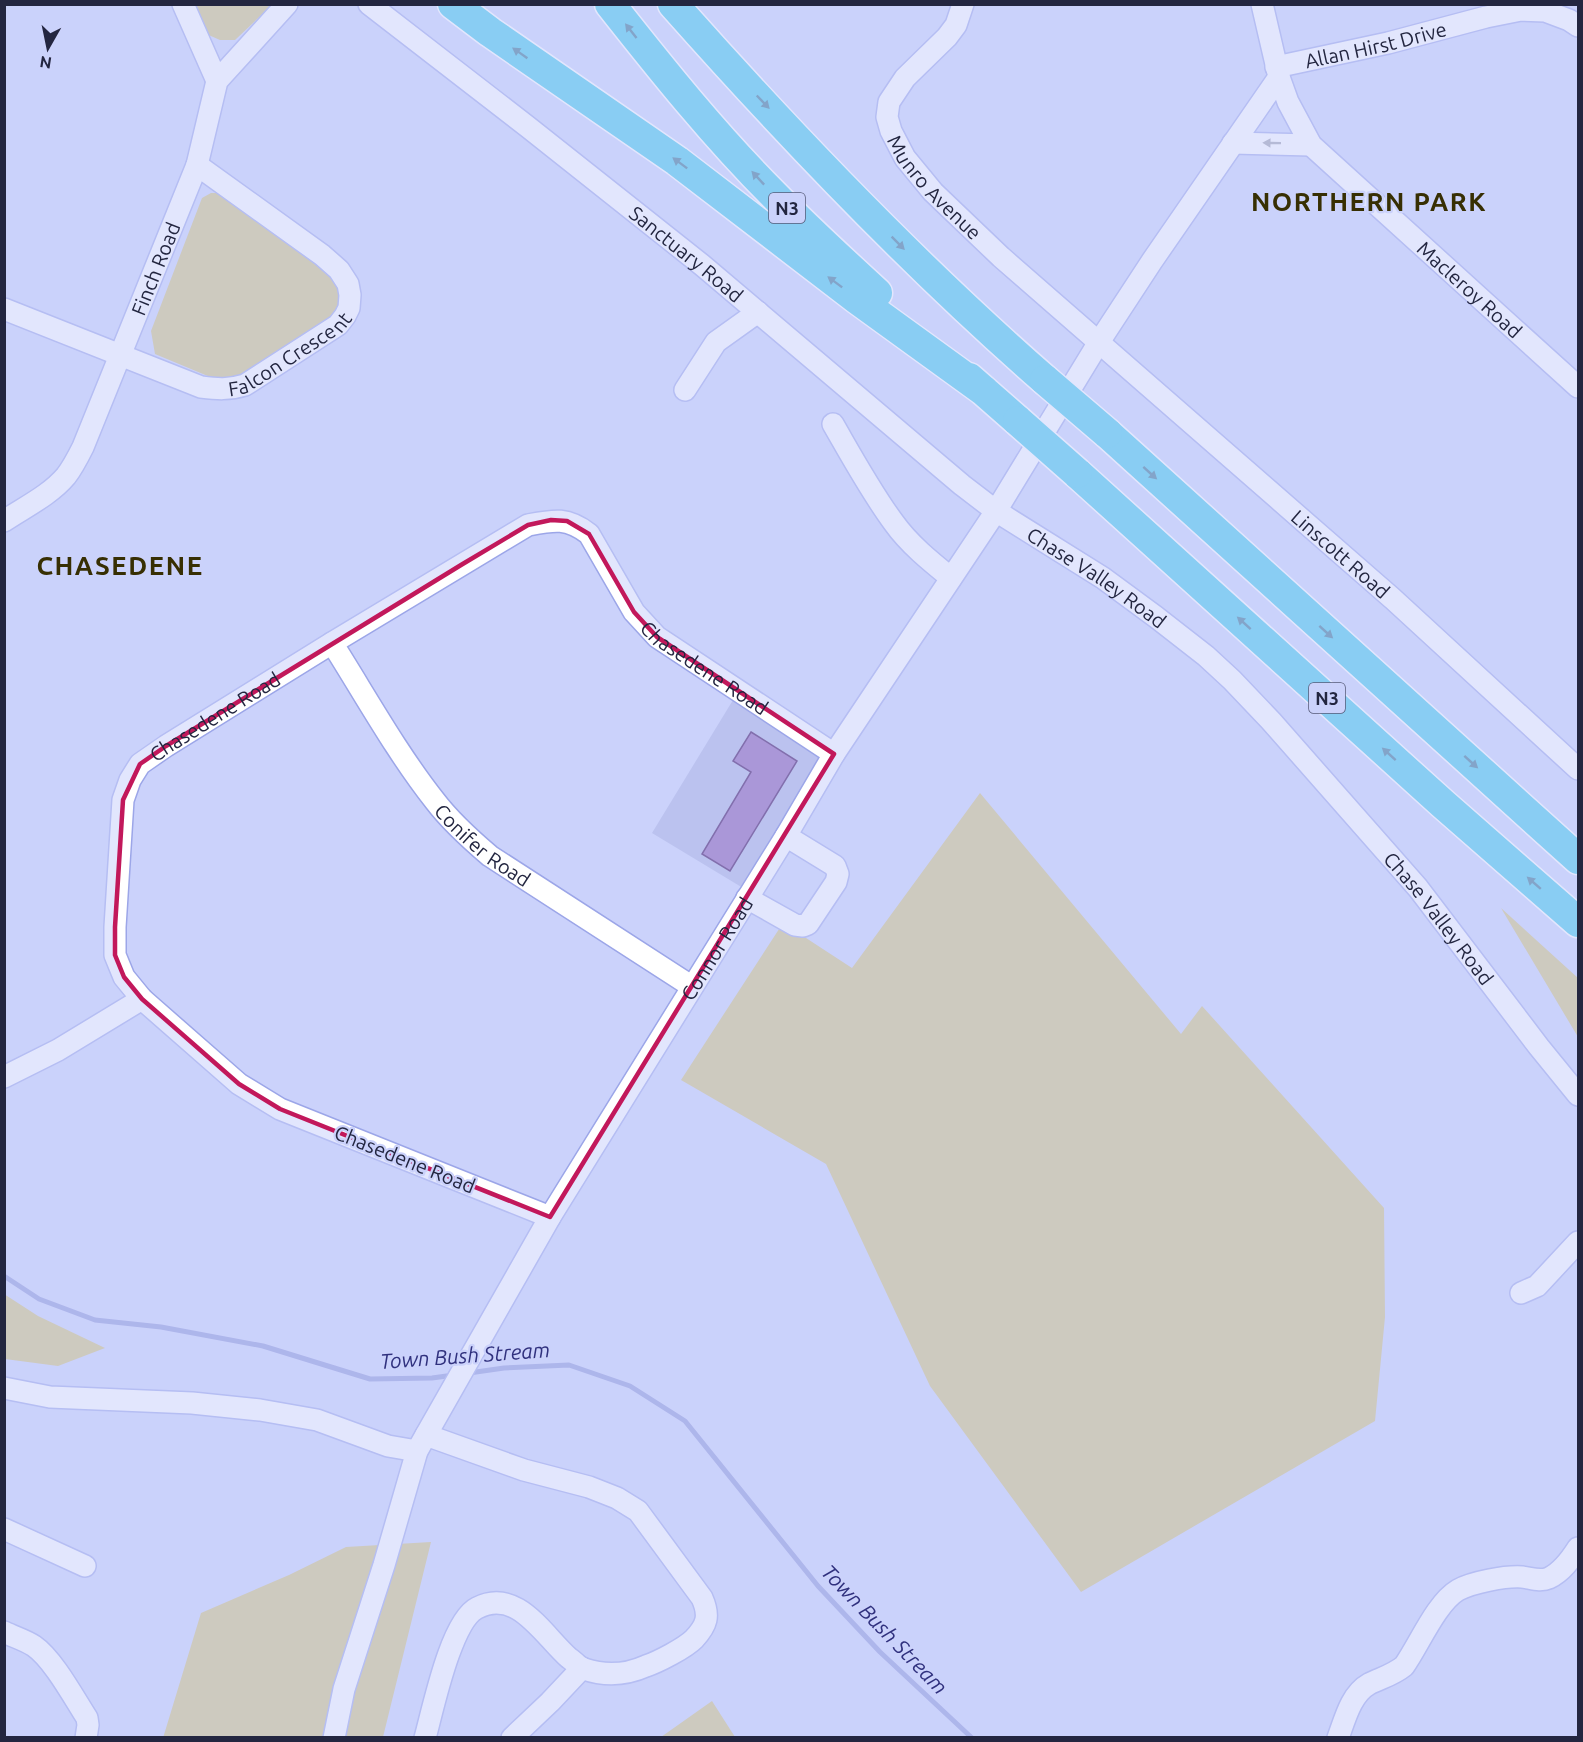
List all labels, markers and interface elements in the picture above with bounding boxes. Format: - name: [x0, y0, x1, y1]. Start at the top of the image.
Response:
- street label: Allan Hirst Drive: [1303, 17, 1449, 72]
- north arrow: [18, 18, 78, 78]
- one-way arrow: [625, 23, 637, 38]
- one-way arrow: [512, 47, 528, 59]
- text: N: [38, 53, 53, 73]
- one-way arrow: [755, 95, 769, 109]
- street label: Munro Avenue: [883, 131, 986, 244]
- one-way arrow: [1262, 139, 1281, 148]
- one-way arrow: [673, 158, 688, 170]
- one-way arrow: [751, 171, 765, 186]
- district label: NORTHERN PARK: [1251, 187, 1487, 216]
- road number: N3: [769, 193, 805, 223]
- street label: Sanctuary Road: [625, 201, 748, 306]
- street label: Finch Road: [126, 219, 184, 318]
- one-way arrow: [890, 235, 904, 249]
- street label: Macleroy Road: [1413, 236, 1527, 342]
- one-way arrow: [827, 275, 843, 288]
- street label: Falcon Crescent: [227, 307, 356, 400]
- one-way arrow: [1142, 466, 1157, 479]
- street label: Linscott Road: [1287, 505, 1395, 603]
- street label: Chase Valley Road: [1023, 522, 1171, 632]
- district label: CHASEDENE: [36, 551, 204, 580]
- street label: Chasedene Road: [636, 616, 773, 719]
- one-way arrow: [1237, 617, 1252, 630]
- one-way arrow: [1318, 625, 1333, 638]
- street label: Chasedene Road: [145, 667, 284, 766]
- road number: N3: [1309, 683, 1345, 713]
- one-way arrow: [1381, 747, 1396, 761]
- one-way arrow: [1463, 755, 1478, 768]
- street label: Conifer Road: [430, 799, 535, 891]
- street label: Chase Valley Road: [1380, 847, 1499, 989]
- one-way arrow: [1527, 876, 1542, 890]
- street label: Connor Road: [676, 893, 757, 1004]
- street label: Chasedene Road: [331, 1120, 479, 1198]
- water label: Town Bush Stream: [379, 1337, 551, 1373]
- water label: Town Bush Stream: [817, 1559, 953, 1699]

